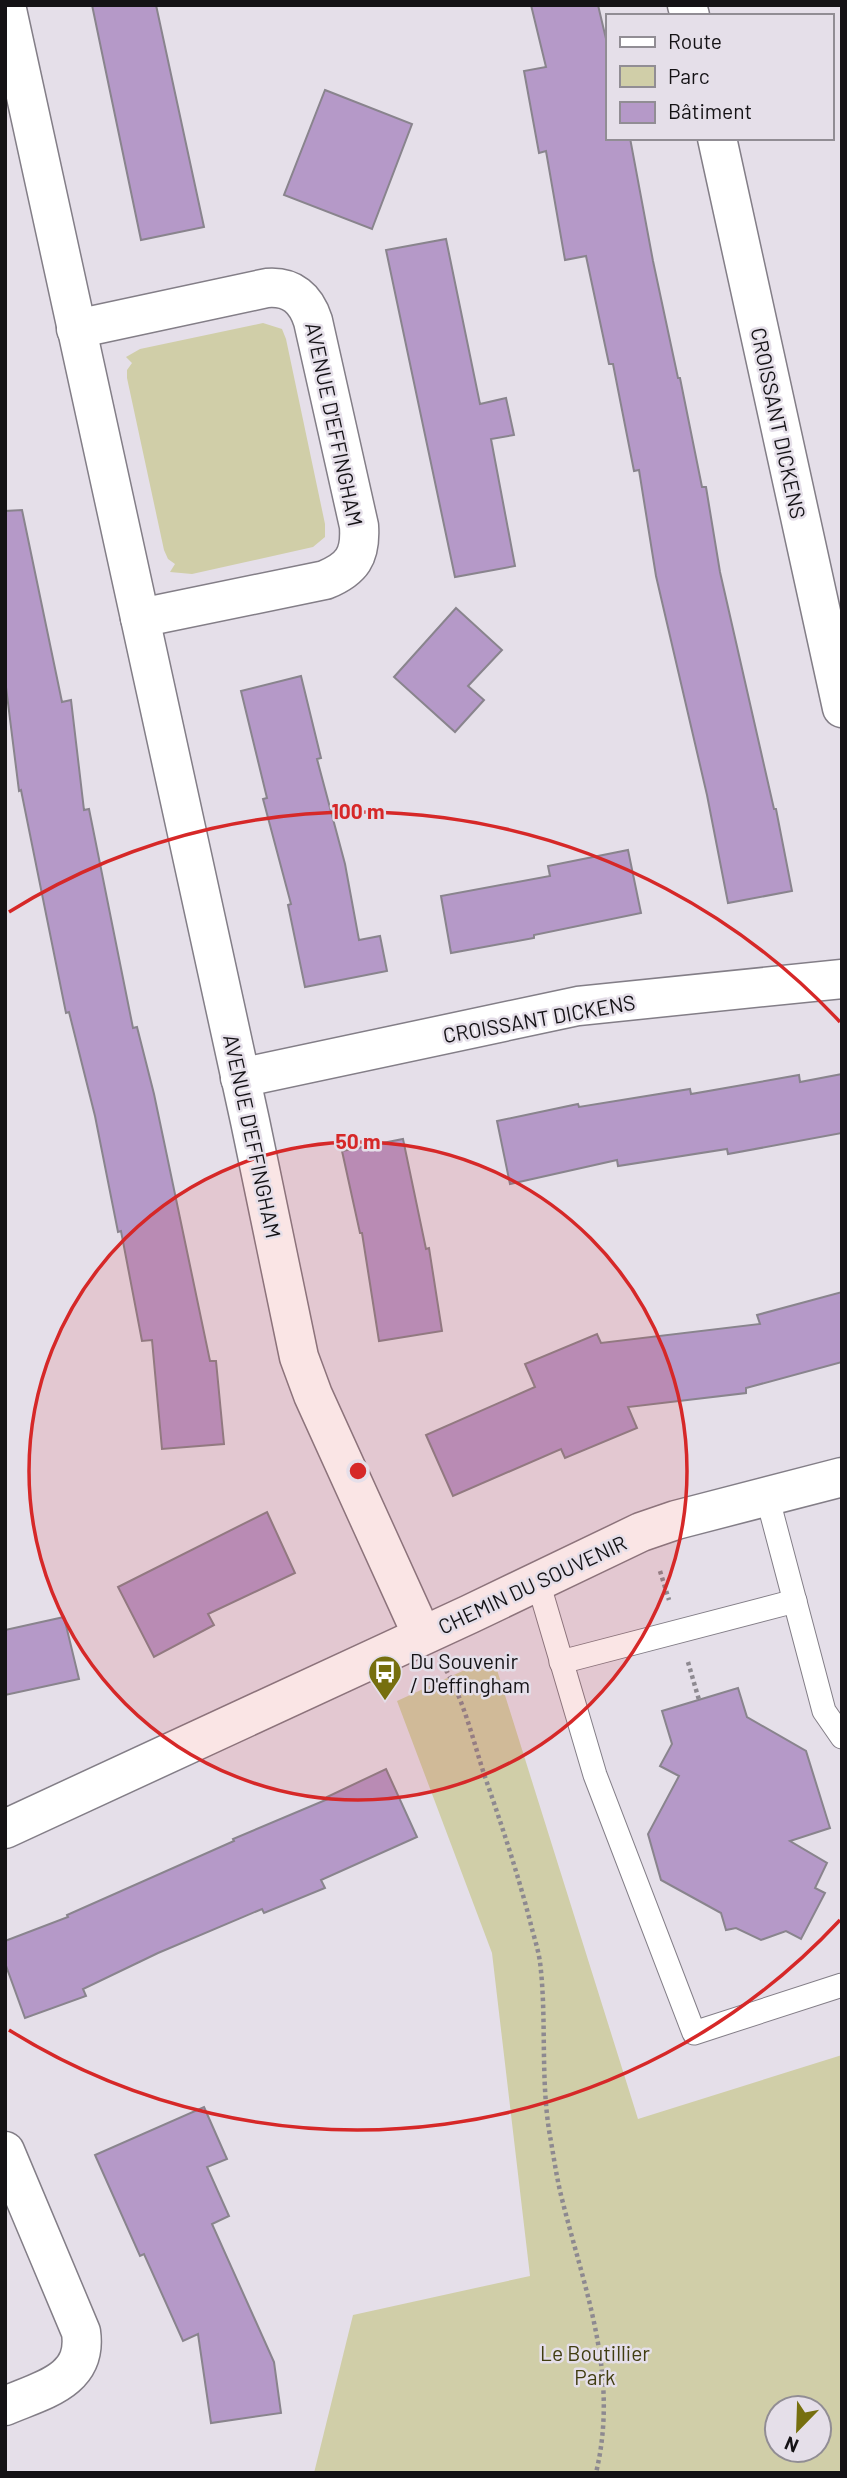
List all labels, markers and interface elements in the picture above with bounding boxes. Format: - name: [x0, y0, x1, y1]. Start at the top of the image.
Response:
- legend: [606, 14, 833, 140]
- text: Route: [668, 28, 722, 53]
- text: Parc: [668, 63, 710, 88]
- text: Bâtiment: [668, 98, 752, 123]
- street label: AVENUE D'EFFINGHAM: [301, 320, 369, 528]
- street label: CROISSANT DICKENS: [747, 325, 811, 521]
- text: 100 m: [331, 798, 385, 823]
- street label: CROISSANT DICKENS: [441, 989, 637, 1047]
- street label: AVENUE D'EFFINGHAM: [219, 1032, 287, 1240]
- text: 50 m: [335, 1128, 381, 1153]
- centre of rings: [346, 1459, 370, 1483]
- street label: CHEMIN DU SOUVENIR: [434, 1529, 630, 1639]
- place label: Du Souvenir / D'effingham: [410, 1648, 530, 1697]
- bus stop icon: Du Souvenir / D'effingham: [366, 1653, 404, 1702]
- park label: Le Boutillier Park: [540, 2340, 650, 2389]
- north arrow: [763, 2394, 833, 2464]
- text: N: [781, 2432, 801, 2458]

